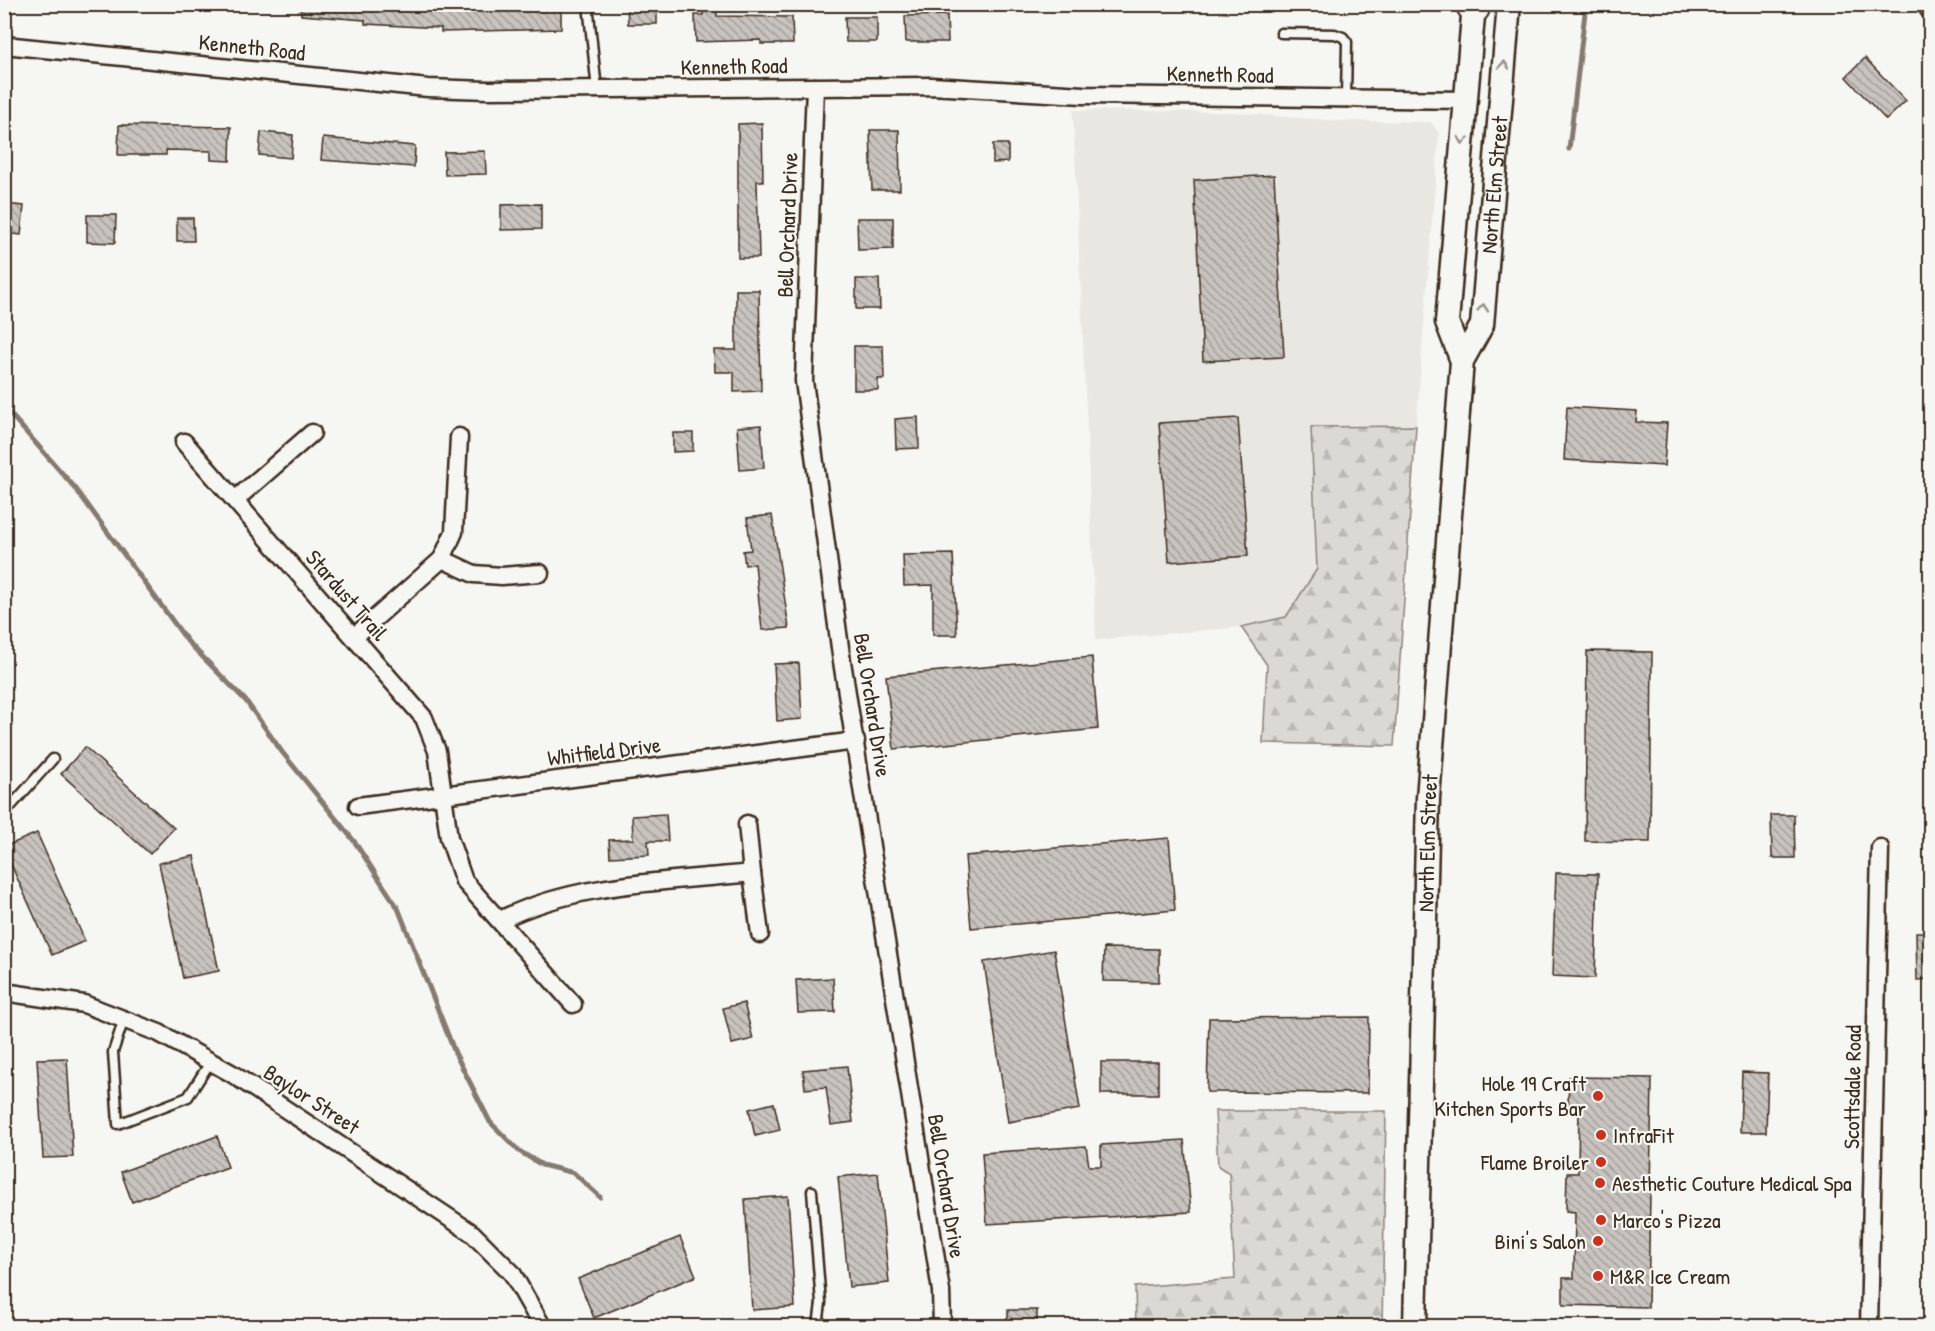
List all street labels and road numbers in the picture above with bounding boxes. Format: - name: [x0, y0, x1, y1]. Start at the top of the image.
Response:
- street label: Kenneth Road: [197, 26, 307, 68]
- street label: Kenneth Road: [680, 50, 788, 82]
- street label: Kenneth Road: [1166, 58, 1274, 90]
- street label: North Elm Street: [1473, 114, 1515, 255]
- street label: Bell Orchard Drive: [769, 152, 805, 298]
- street label: Stardust Trail: [299, 543, 395, 647]
- street label: Bell Orchard Drive: [847, 631, 899, 779]
- street label: Whitfield Drive: [546, 729, 663, 773]
- street label: North Elm Street: [1410, 773, 1445, 912]
- street label: Scottsdale Road: [1836, 1024, 1868, 1149]
- street label: Baylor Street: [258, 1057, 366, 1141]
- street label: Bell Orchard Drive: [921, 1112, 973, 1260]

